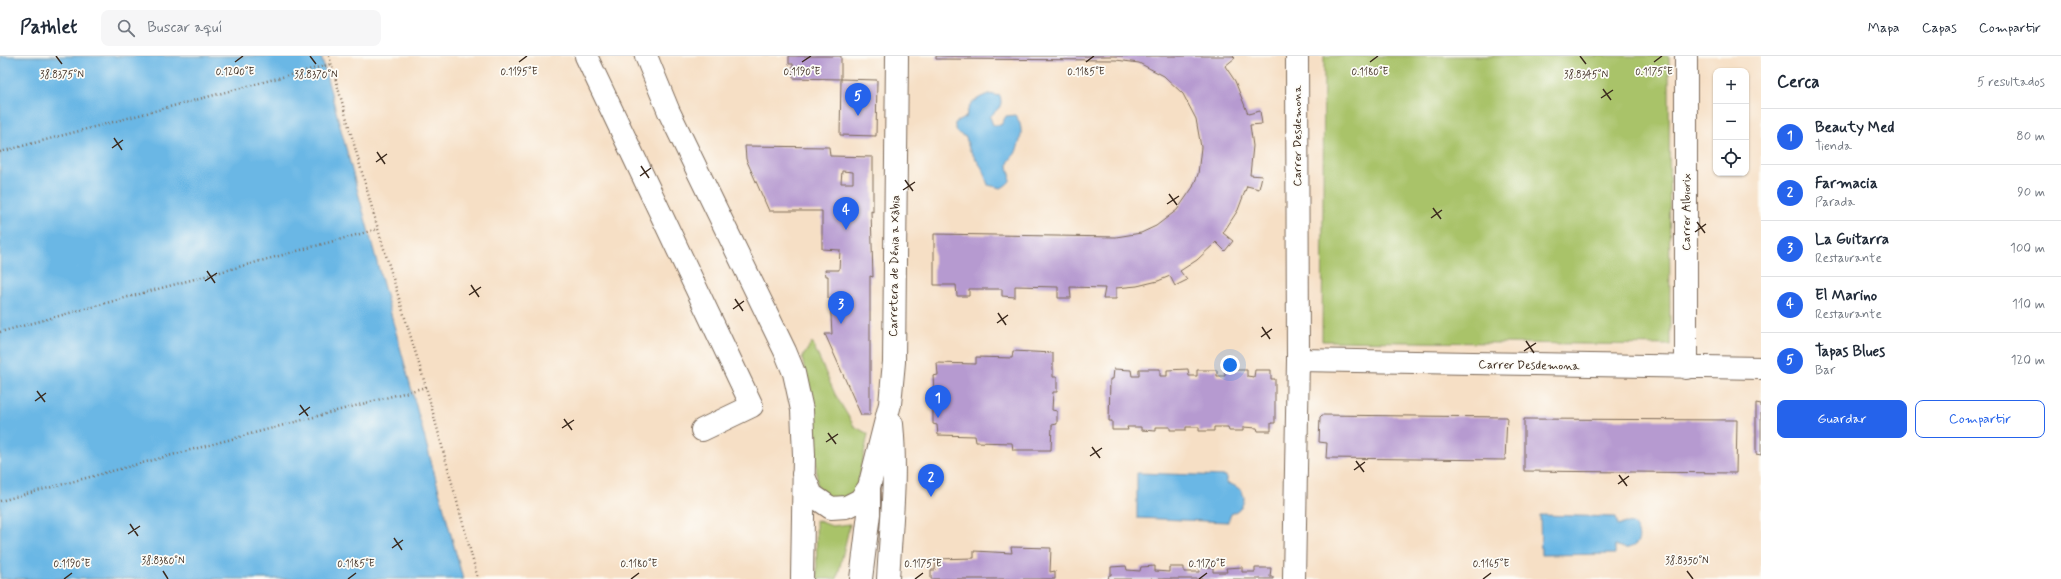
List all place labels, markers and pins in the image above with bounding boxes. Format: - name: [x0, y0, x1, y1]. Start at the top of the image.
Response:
- pin: 5: [845, 83, 871, 116]
- pin: 4: [833, 197, 859, 230]
- pin: 3: [828, 291, 854, 324]
- pin: 1: [925, 385, 951, 418]
- pin: 2: [918, 464, 944, 497]

